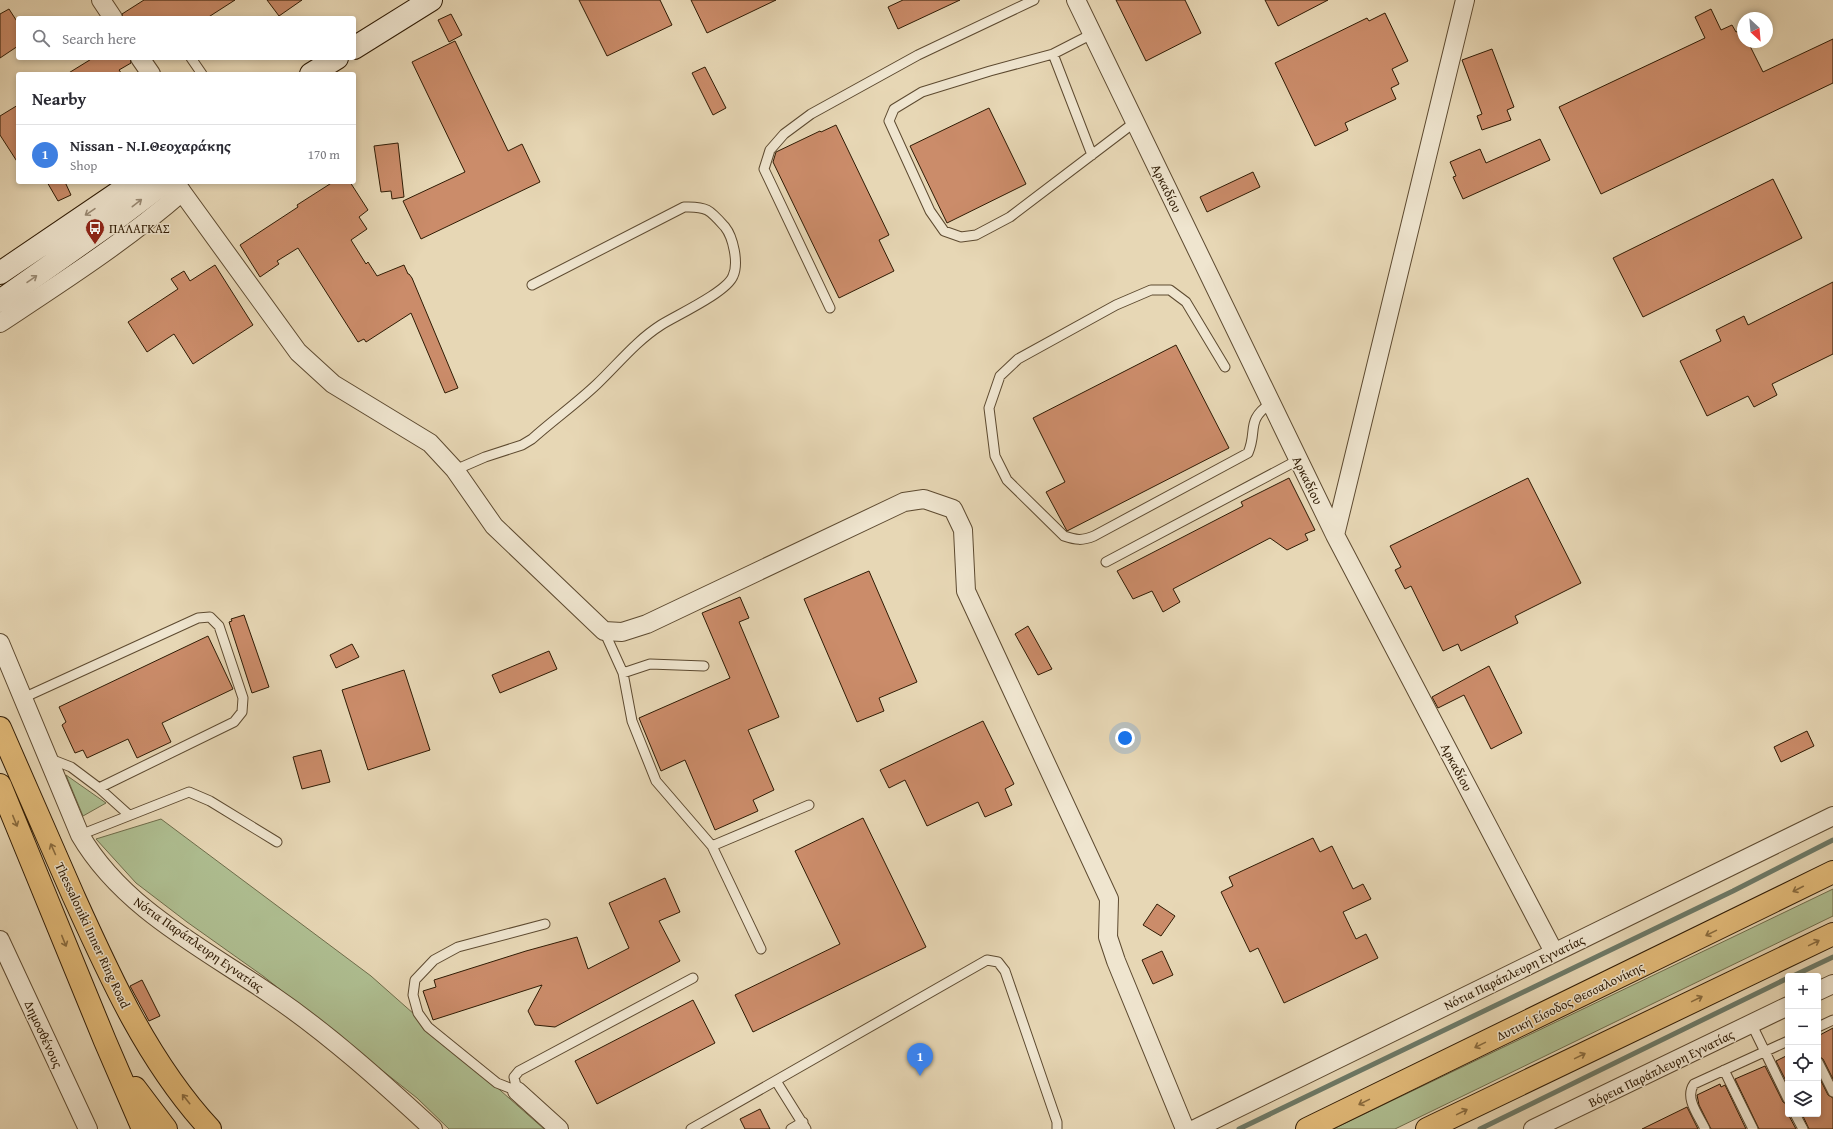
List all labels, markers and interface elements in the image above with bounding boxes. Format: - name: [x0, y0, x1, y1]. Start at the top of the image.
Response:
- north arrow: [1737, 12, 1773, 48]
- search box: [16, 16, 356, 60]
- icon: search: [30, 27, 52, 49]
- text: Search here: [62, 28, 136, 49]
- text: Nearby: [32, 86, 86, 111]
- text: Nissan - Ν.Ι.Θεοχαράκης: [70, 135, 231, 156]
- text: 1: [42, 145, 48, 164]
- text: 170 m: [308, 145, 340, 164]
- text: Shop: [70, 156, 97, 175]
- street label: Αρκαδίου: [1147, 161, 1187, 216]
- one-way arrow: [132, 199, 143, 207]
- one-way arrow: [85, 208, 96, 216]
- bus stop icon: ΠΑΛΑΓΚΑΣ: [84, 217, 106, 245]
- place label: ΠΑΛΑΓΚΑΣ: [109, 219, 170, 238]
- one-way arrow: [26, 275, 37, 283]
- street label: Αρκαδίου: [1288, 453, 1328, 508]
- your location: [1115, 728, 1135, 748]
- street label: Αρκαδίου: [1436, 740, 1477, 795]
- one-way arrow: [11, 814, 19, 826]
- one-way arrow: [49, 843, 56, 855]
- street label: Thessaloniki Inner Ring Road: [50, 859, 135, 1012]
- one-way arrow: [1792, 886, 1804, 893]
- street label: Νότια Παράπλευρη Εγνατίας: [130, 892, 268, 997]
- street label: Νότια Παράπλευρη Εγνατίας: [1440, 930, 1588, 1015]
- one-way arrow: [1705, 930, 1717, 937]
- one-way arrow: [61, 935, 68, 947]
- one-way arrow: [1808, 939, 1820, 946]
- street label: Δυτική Είσοδος Θεσσαλονίκης: [1493, 957, 1648, 1046]
- map controls: [1785, 973, 1821, 1117]
- button: +: [1785, 973, 1821, 1009]
- one-way arrow: [1690, 995, 1702, 1002]
- street label: Δημοσθένους: [20, 997, 68, 1071]
- button: −: [1785, 1009, 1821, 1045]
- street label: Βόρεια Παράπλευρη Εγνατίας: [1585, 1025, 1738, 1112]
- one-way arrow: [1475, 1042, 1487, 1049]
- pin: 1: [907, 1043, 933, 1076]
- button: locate: [1785, 1045, 1821, 1081]
- one-way arrow: [1573, 1052, 1585, 1059]
- button: layers: [1785, 1081, 1821, 1117]
- one-way arrow: [181, 1093, 190, 1104]
- one-way arrow: [1358, 1098, 1370, 1106]
- one-way arrow: [1456, 1108, 1468, 1115]

